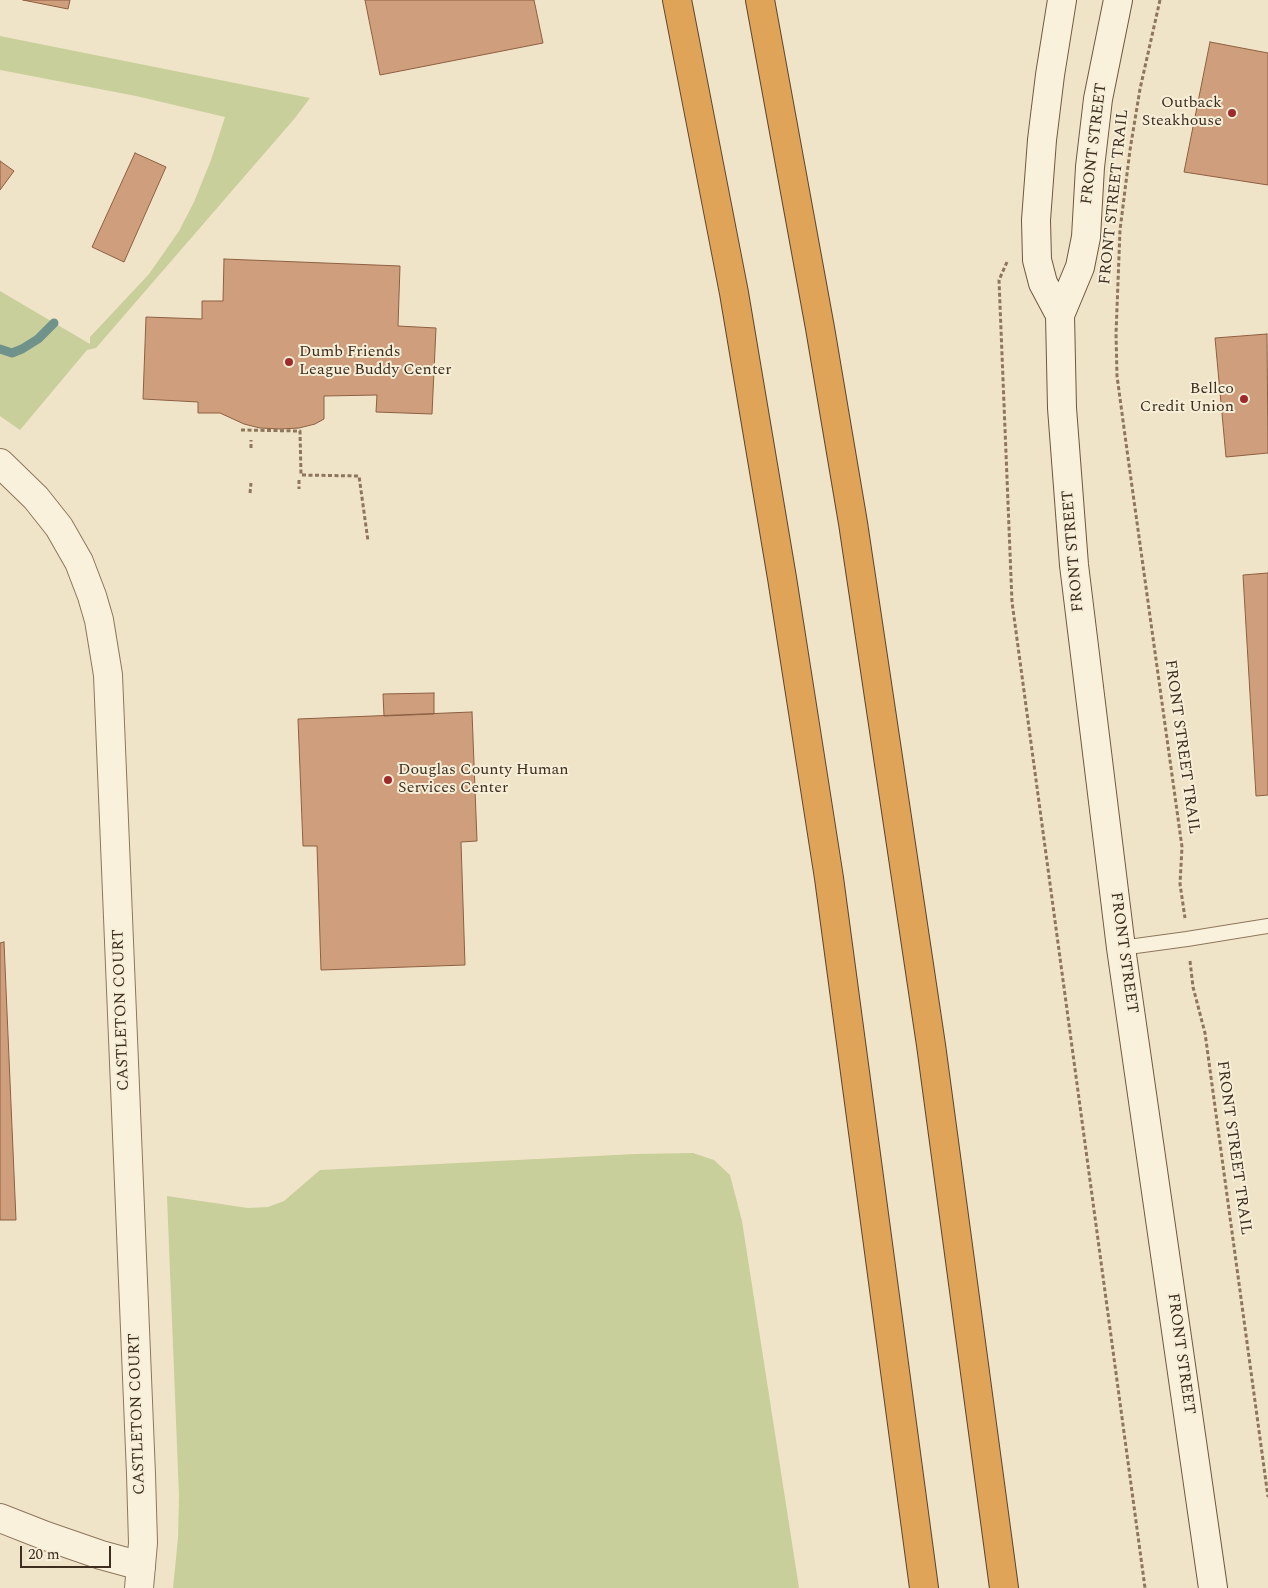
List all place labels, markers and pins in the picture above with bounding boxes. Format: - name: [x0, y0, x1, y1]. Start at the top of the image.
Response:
- place label: Outback Steakhouse: [1142, 94, 1222, 132]
- marker: Outback Steakhouse: [1226, 107, 1238, 119]
- place label: Dumb Friends League Buddy Center: [299, 343, 452, 381]
- marker: Dumb Friends League Buddy Center: [283, 356, 295, 368]
- place label: Bellco Credit Union: [1140, 380, 1234, 418]
- marker: Bellco Credit Union: [1238, 393, 1250, 405]
- place label: Douglas County Human Services Center: [398, 761, 569, 799]
- marker: Douglas County Human Services Center: [382, 774, 394, 786]

